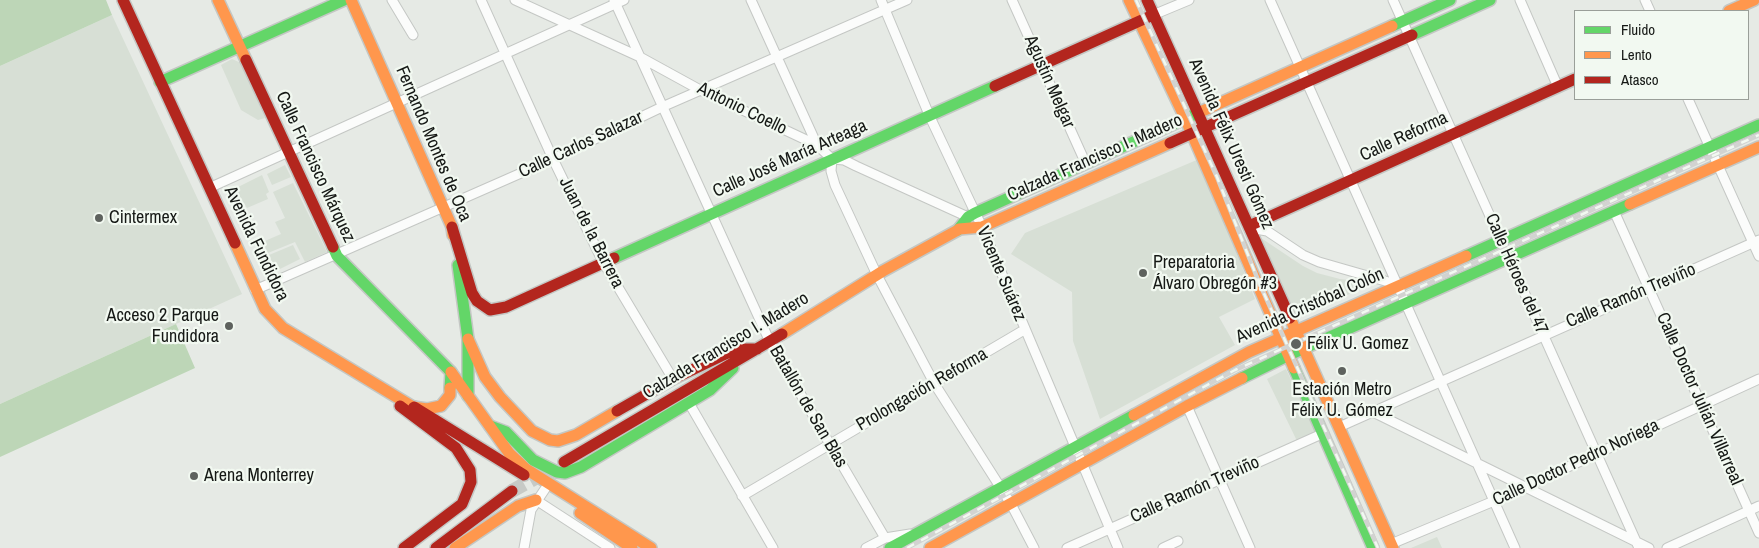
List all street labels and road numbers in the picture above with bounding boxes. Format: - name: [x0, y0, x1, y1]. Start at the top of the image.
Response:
- street label: Agustín Melgar: [1019, 32, 1079, 132]
- street label: Avenida Félix Uresti Gómez: [1184, 55, 1278, 233]
- street label: Fernando Montes de Oca: [390, 63, 476, 225]
- street label: Antonio Coello: [694, 78, 790, 140]
- street label: Calle Francisco Márquez: [271, 88, 359, 246]
- street label: Calle Carlos Salazar: [515, 107, 647, 183]
- street label: Calle Reforma: [1357, 107, 1451, 167]
- street label: Calzada Francisco I. Madero: [1004, 110, 1186, 206]
- street label: Calle José María Arteaga: [710, 115, 870, 203]
- street label: Juan de la Barrera: [554, 174, 628, 292]
- street label: Avenida Fundidora: [219, 183, 293, 305]
- street label: Calle Héroes del 47: [1480, 210, 1552, 338]
- street label: Vicente Suárez: [971, 223, 1031, 325]
- street label: Calle Ramón Treviño: [1563, 259, 1699, 333]
- street label: Avenida Cristóbal Colón: [1233, 264, 1387, 348]
- street label: Calzada Francisco I. Madero: [639, 288, 813, 404]
- street label: Calle Doctor Julián Villarreal: [1651, 309, 1747, 489]
- street label: Batallón de San Blas: [764, 342, 852, 472]
- street label: Prolongación Reforma: [853, 344, 991, 436]
- street label: Calle Doctor Pedro Noriega: [1489, 415, 1663, 511]
- street label: Calle Ramón Treviño: [1127, 452, 1263, 528]

